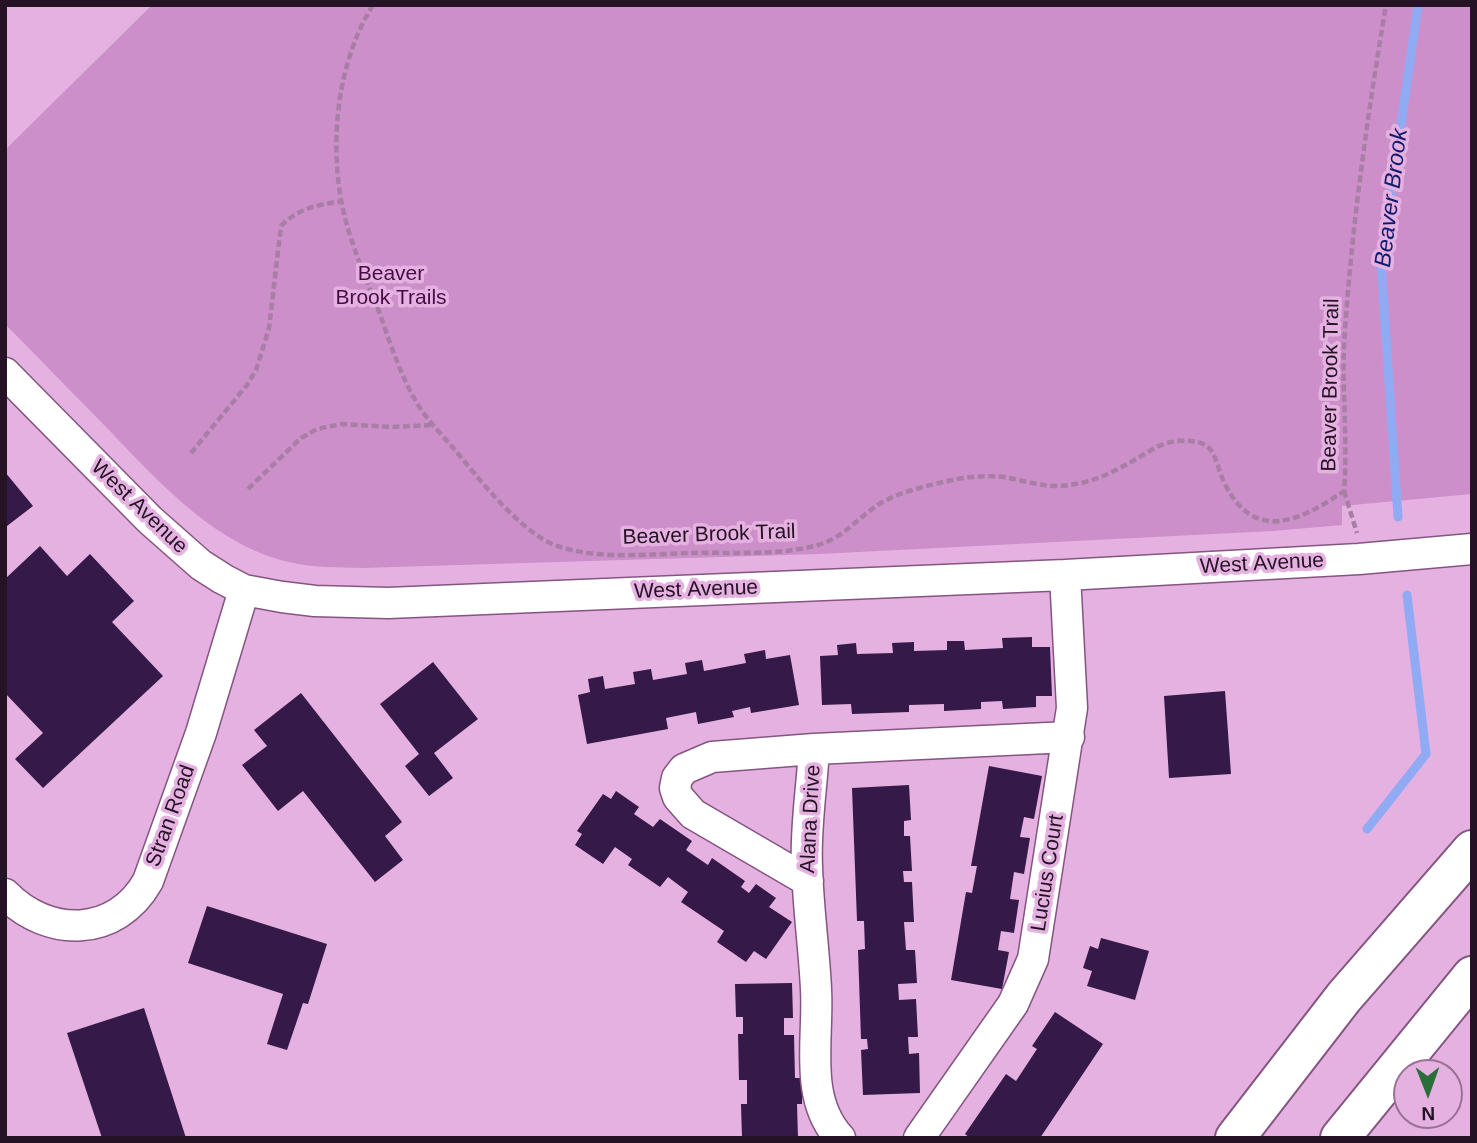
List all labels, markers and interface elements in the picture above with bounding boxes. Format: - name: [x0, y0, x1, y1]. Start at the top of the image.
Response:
- water label: Beaver Brook: [1370, 127, 1414, 269]
- park label: Beaver Brook Trails: [335, 261, 447, 311]
- street label: Beaver Brook Trail: [1317, 298, 1345, 472]
- street label: West Avenue: [86, 455, 192, 559]
- street label: Beaver Brook Trail: [622, 519, 796, 551]
- street label: West Avenue: [1199, 548, 1325, 580]
- street label: West Avenue: [634, 575, 758, 605]
- street label: Stran Road: [141, 762, 201, 870]
- street label: Alana Drive: [796, 764, 826, 874]
- street label: Lucius Court: [1026, 813, 1070, 933]
- north arrow: [1393, 1059, 1463, 1129]
- text: N: [1421, 1103, 1435, 1124]

